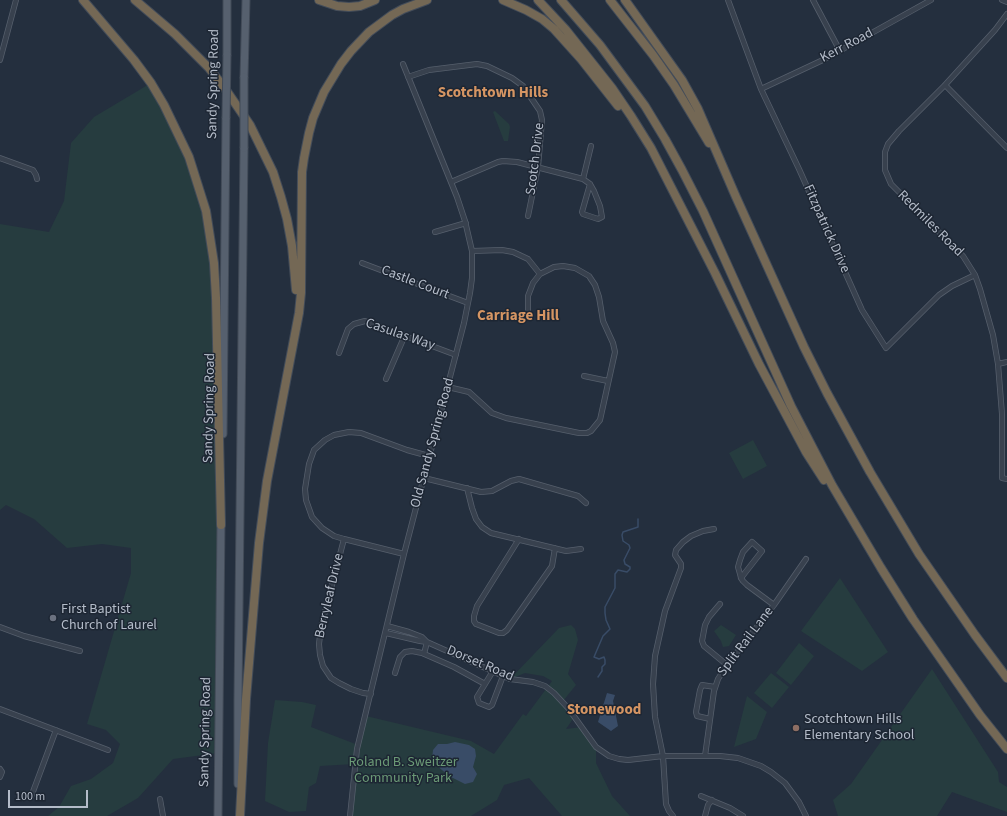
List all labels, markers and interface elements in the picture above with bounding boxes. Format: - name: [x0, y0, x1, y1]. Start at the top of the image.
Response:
- street label: Kerr Road: [818, 25, 876, 67]
- street label: Sandy Spring Road: [205, 29, 223, 139]
- district label: Scotchtown Hills: [438, 85, 548, 103]
- street label: Scotch Drive: [523, 122, 549, 196]
- street label: Fitzpatrick Drive: [799, 182, 853, 276]
- street label: Redmiles Road: [893, 187, 967, 261]
- street label: Castle Court: [379, 262, 451, 304]
- district label: Carriage Hill: [477, 308, 559, 326]
- street label: Casulas Way: [363, 315, 437, 355]
- street label: Sandy Spring Road: [201, 353, 219, 463]
- street label: Old Sandy Spring Road: [408, 376, 458, 510]
- street label: Berryleaf Drive: [312, 552, 348, 640]
- place label: First Baptist Church of Laurel: [61, 602, 157, 634]
- street label: Split Rail Lane: [714, 604, 778, 680]
- marker: First Baptist Church of Laurel: [48, 613, 58, 623]
- street label: Dorset Road: [444, 642, 516, 686]
- street label: Sandy Spring Road: [197, 677, 215, 787]
- district label: Stonewood: [567, 702, 641, 720]
- place label: Scotchtown Hills Elementary School: [804, 712, 914, 744]
- marker: Scotchtown Hills Elementary School: [791, 723, 801, 733]
- park label: Roland B. Sweitzer Community Park: [348, 755, 458, 788]
- scale bar: [10, 782, 90, 808]
- text: 100 m: [15, 788, 45, 805]

